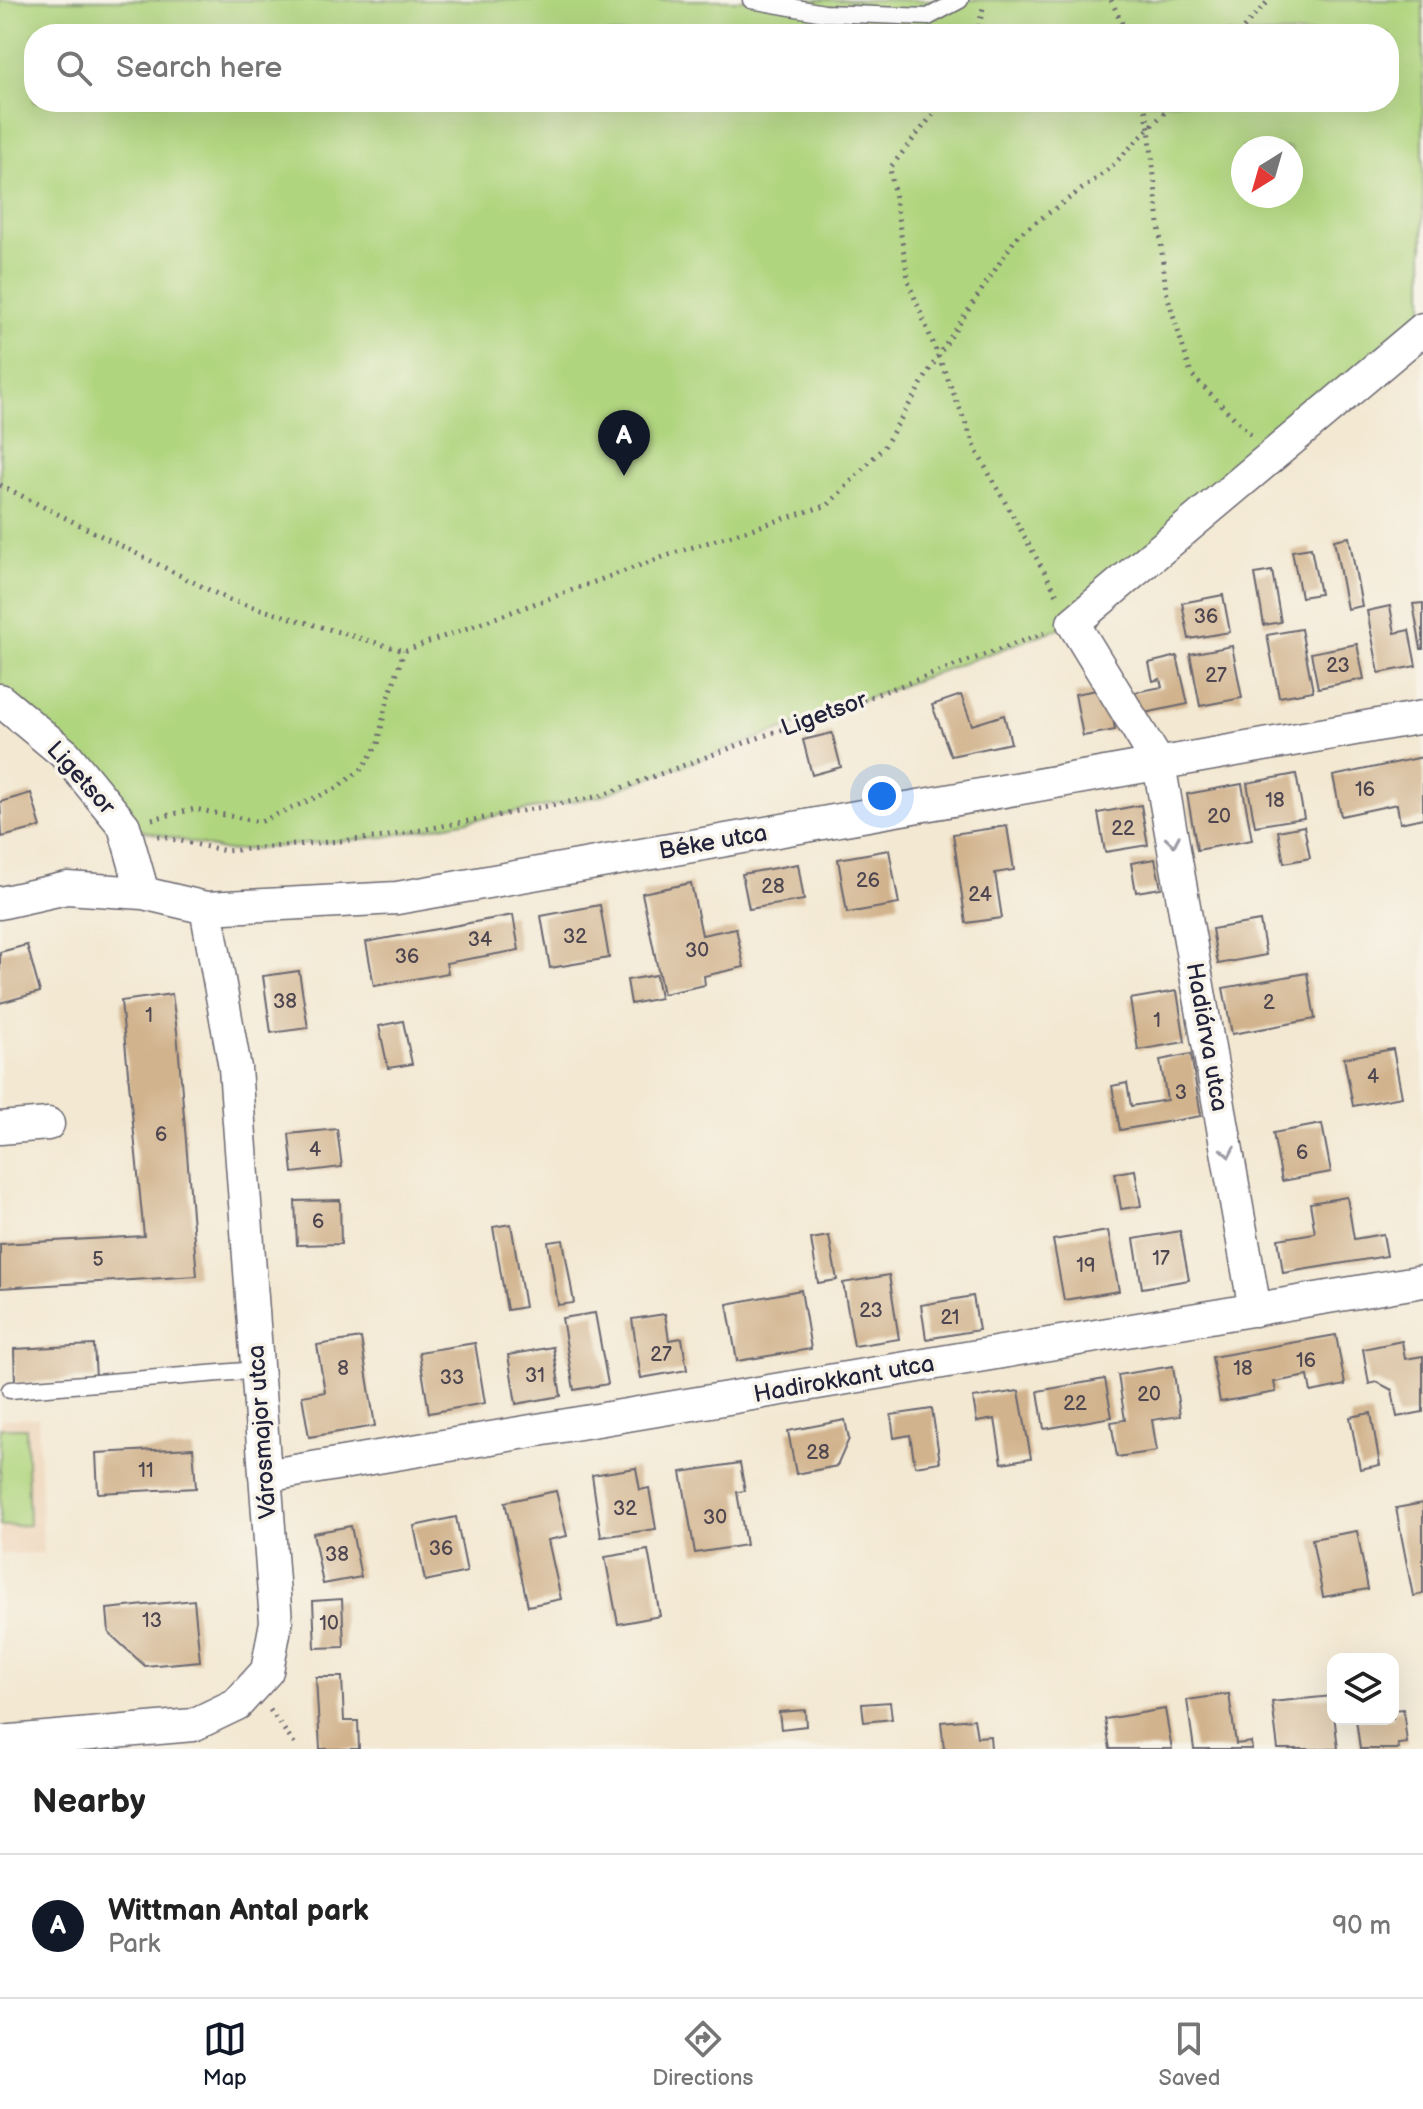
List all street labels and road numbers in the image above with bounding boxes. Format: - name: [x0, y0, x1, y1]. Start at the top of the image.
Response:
- street label: Ligetsor: [777, 685, 871, 743]
- street label: Ligetsor: [40, 735, 122, 821]
- street label: Béke utca: [657, 818, 769, 866]
- street label: Hadiárva utca: [1180, 960, 1234, 1114]
- street label: Városmajor utca: [241, 1344, 283, 1520]
- street label: Hadirokkant utca: [751, 1349, 937, 1409]

